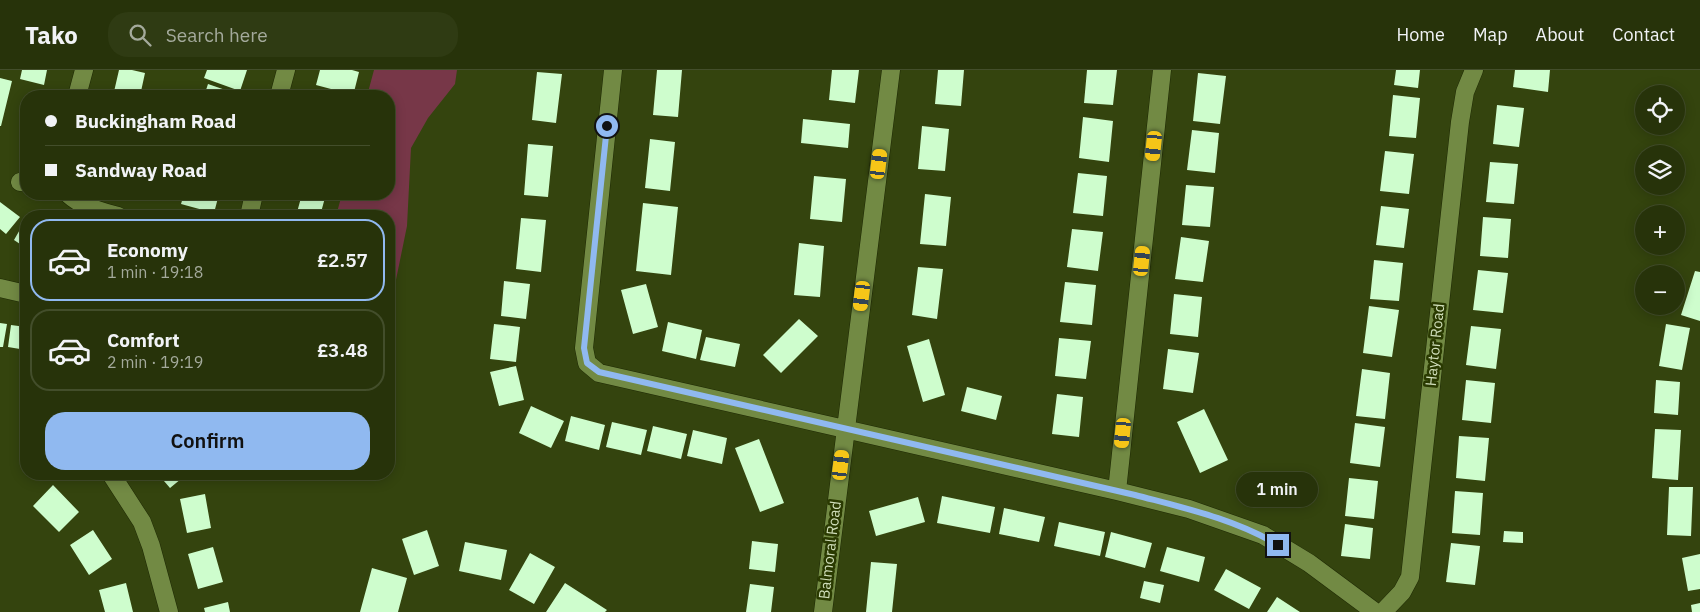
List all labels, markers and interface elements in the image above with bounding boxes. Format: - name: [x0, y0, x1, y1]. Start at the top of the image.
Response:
- search box: [108, 12, 458, 57]
- text: Tako: [25, 19, 78, 51]
- icon: search: [126, 21, 154, 49]
- text: Search here: [166, 23, 268, 47]
- text: Home: [1397, 23, 1445, 46]
- text: Map: [1473, 23, 1508, 46]
- text: About: [1536, 23, 1584, 46]
- text: Contact: [1612, 23, 1675, 46]
- map controls: [1635, 85, 1685, 315]
- button: locate: [1635, 85, 1685, 135]
- text: Buckingham Road: [75, 109, 236, 133]
- route start: [596, 115, 618, 137]
- car: [1144, 130, 1163, 162]
- button: layers: [1635, 145, 1685, 195]
- car: [869, 148, 888, 180]
- text: Sandway Road: [75, 158, 207, 182]
- button: +: [1635, 205, 1685, 255]
- icon: car: [47, 238, 92, 283]
- text: Economy: [107, 238, 188, 262]
- car: [1132, 245, 1151, 277]
- text: £2.57: [317, 248, 368, 272]
- text: 1 min · 19:18: [107, 262, 203, 282]
- button: −: [1635, 265, 1685, 315]
- car: [852, 280, 871, 312]
- street label: Haytor Road: [1421, 303, 1448, 387]
- icon: car: [47, 328, 92, 373]
- text: Comfort: [107, 328, 180, 352]
- text: £3.48: [317, 338, 368, 362]
- text: 2 min · 19:19: [107, 352, 203, 372]
- button: Confirm: [45, 412, 370, 470]
- car: [1113, 417, 1132, 449]
- car: [831, 449, 850, 481]
- callout: 1 min: [1237, 472, 1319, 508]
- text: 1 min: [1256, 479, 1298, 499]
- street label: Balmoral Road: [814, 500, 845, 600]
- route end: [1267, 534, 1289, 556]

